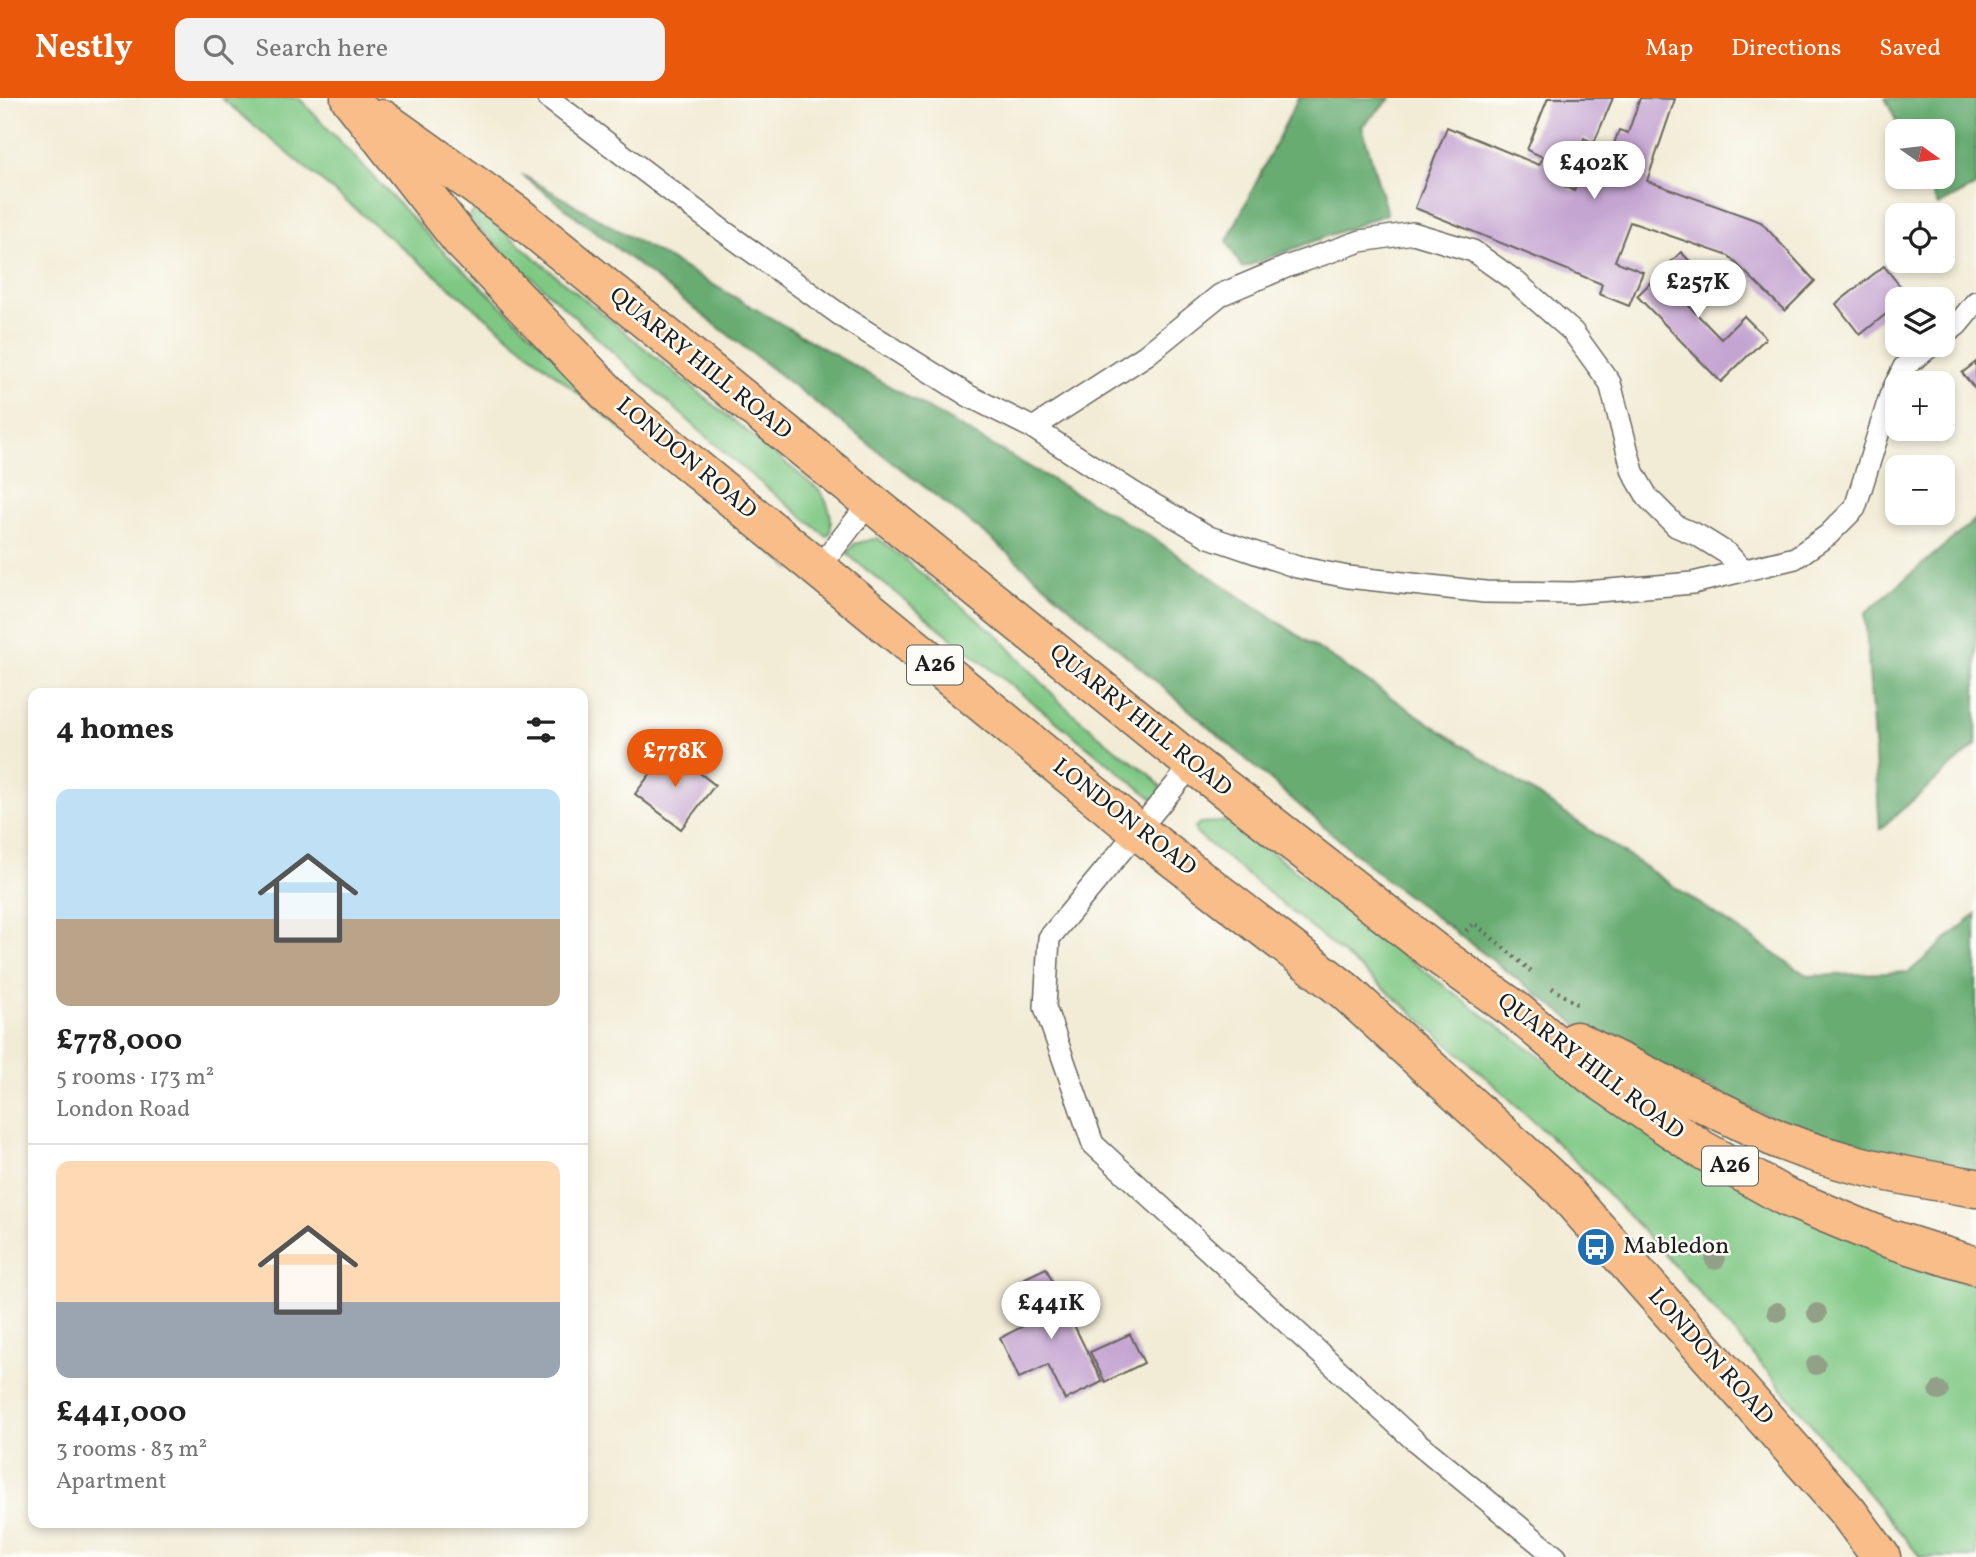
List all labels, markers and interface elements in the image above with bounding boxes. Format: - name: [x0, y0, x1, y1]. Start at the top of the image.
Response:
- search box: [175, 18, 665, 81]
- text: Nestly: [35, 26, 133, 72]
- icon: search: [199, 30, 237, 68]
- text: Search here: [255, 31, 388, 67]
- text: Map: [1645, 32, 1693, 66]
- text: Directions: [1731, 32, 1841, 66]
- text: Saved: [1879, 32, 1941, 66]
- north arrow: [1885, 119, 1955, 189]
- map controls: [1885, 119, 1955, 525]
- pin: £402K: [1545, 141, 1643, 201]
- text: £402K: [1559, 148, 1629, 180]
- button: locate: [1885, 203, 1955, 273]
- pin: £257K: [1649, 260, 1747, 320]
- text: £257K: [1666, 267, 1730, 299]
- street label: QUARRY HILL ROAD: [601, 279, 799, 449]
- button: layers: [1885, 287, 1955, 357]
- button: +: [1885, 371, 1955, 441]
- street label: LONDON ROAD: [608, 390, 764, 528]
- button: −: [1885, 455, 1955, 525]
- street label: QUARRY HILL ROAD: [1041, 636, 1239, 806]
- road number: A26: [907, 646, 963, 684]
- text: 4 homes: [56, 709, 174, 751]
- icon: filters: [522, 711, 560, 749]
- pin: £778K: [626, 730, 724, 789]
- text: £778K: [643, 736, 707, 768]
- street label: LONDON ROAD: [1045, 751, 1203, 885]
- icon: home: [245, 835, 371, 961]
- street label: QUARRY HILL ROAD: [1489, 985, 1691, 1149]
- text: £778,000: [56, 1020, 182, 1062]
- text: 5 rooms · 173 m²: [56, 1062, 214, 1094]
- text: London Road: [56, 1094, 190, 1126]
- road number: A26: [1702, 1147, 1758, 1186]
- icon: home: [245, 1207, 371, 1333]
- bus stop icon: Mabledon: [1575, 1226, 1617, 1268]
- place label: Mabledon: [1623, 1230, 1729, 1264]
- street label: LONDON ROAD: [1639, 1281, 1781, 1433]
- pin: £441K: [1002, 1282, 1100, 1341]
- text: £441K: [1017, 1288, 1085, 1320]
- text: £441,000: [56, 1392, 186, 1434]
- text: 3 rooms · 83 m²: [56, 1434, 207, 1466]
- text: Apartment: [56, 1466, 167, 1498]

